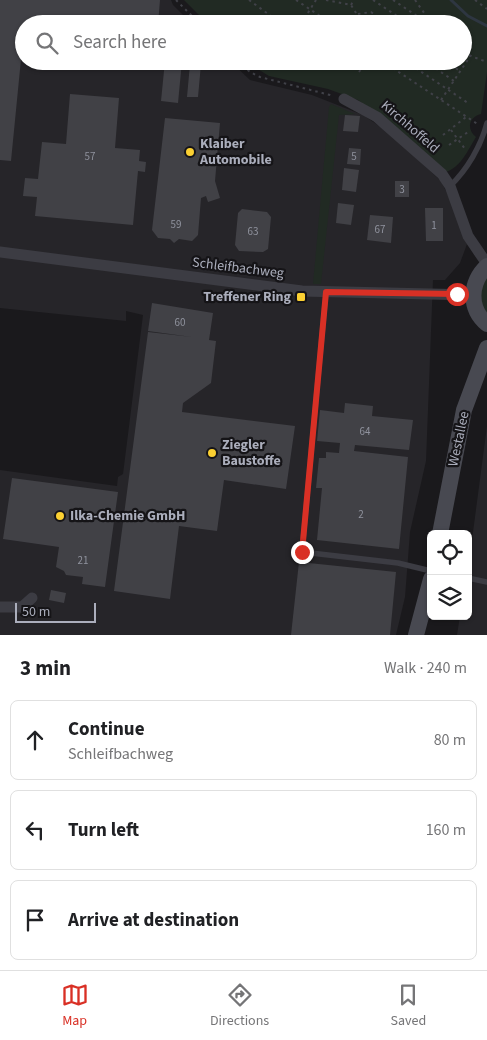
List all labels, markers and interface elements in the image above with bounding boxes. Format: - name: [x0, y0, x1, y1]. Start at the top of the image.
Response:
- search box: [15, 15, 472, 70]
- icon: search: [33, 29, 61, 57]
- text: Search here: [73, 29, 167, 56]
- street label: Kirchhoffeld: [376, 96, 444, 158]
- place label: Klaiber Automobile: [199, 134, 272, 170]
- marker: Klaiber Automobile: [184, 146, 196, 158]
- house number: 57: [85, 149, 95, 164]
- house number: 5: [351, 149, 357, 164]
- house number: 3: [399, 182, 405, 197]
- house number: 59: [171, 217, 181, 232]
- house number: 1: [431, 218, 437, 233]
- house number: 67: [375, 222, 385, 237]
- house number: 63: [248, 224, 258, 239]
- street label: Schleifbachweg: [191, 252, 285, 284]
- route start: [446, 283, 469, 306]
- place label: Treffener Ring: [203, 287, 292, 307]
- marker: Treffener Ring: [295, 291, 307, 303]
- house number: 60: [175, 315, 185, 330]
- street label: Westallee: [443, 409, 475, 468]
- house number: 64: [360, 424, 371, 439]
- place label: Ziegler Baustoffe: [222, 435, 281, 471]
- marker: Ziegler Baustoffe: [206, 447, 218, 459]
- place label: Ilka-Chemie GmbH: [70, 506, 185, 526]
- house number: 2: [358, 507, 364, 522]
- marker: Ilka-Chemie GmbH: [54, 510, 66, 522]
- map controls: [427, 530, 472, 620]
- button: locate: [427, 530, 472, 575]
- route end: [291, 541, 314, 564]
- house number: 21: [78, 553, 88, 568]
- button: layers: [427, 575, 472, 620]
- scale bar: [15, 600, 96, 623]
- text: 50 m: [22, 602, 50, 622]
- text: 3 min: [20, 653, 71, 683]
- text: Walk · 240 m: [384, 657, 467, 679]
- text: Continue: [68, 716, 145, 743]
- icon: ahead: [21, 726, 49, 754]
- text: 80 m: [434, 729, 466, 751]
- text: Schleifbachweg: [68, 743, 173, 765]
- icon: left: [21, 816, 49, 844]
- text: Turn left: [68, 817, 139, 844]
- text: 160 m: [426, 819, 466, 841]
- icon: arrive: [21, 906, 49, 934]
- text: Arrive at destination: [68, 907, 239, 934]
- tab: Map: [61, 981, 89, 1031]
- tab: Directions: [210, 981, 269, 1031]
- tab: Saved: [391, 981, 426, 1031]

